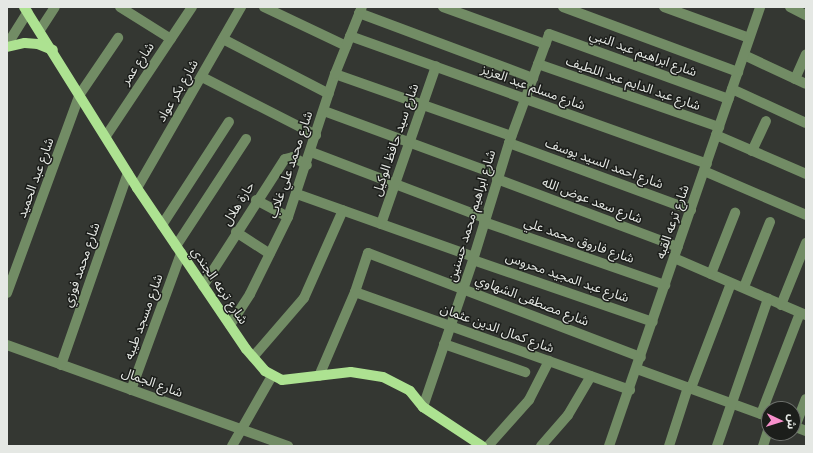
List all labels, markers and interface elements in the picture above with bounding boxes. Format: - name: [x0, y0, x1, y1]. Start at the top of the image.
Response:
- street label: شارع ابراهيم عبد النبي: [587, 27, 699, 81]
- street label: شارع عمر: [118, 40, 158, 88]
- street label: شارع عبد الدايم عبد اللطيف: [564, 54, 702, 114]
- street label: شارع بكر عواد: [154, 57, 202, 125]
- street label: شارع مسلم عبد العزيز: [479, 62, 587, 114]
- street label: شارع سيد حافظ الوكيل: [369, 82, 423, 198]
- street label: شارع محمد علي غلاب: [265, 109, 317, 221]
- street label: شارع احمد السيد يوسف: [543, 135, 665, 193]
- street label: شارع عبد الحميد: [14, 136, 58, 220]
- street label: شارع ابراهيم محمد حسنين: [445, 148, 499, 284]
- street label: شارع سعد عوض الله: [540, 175, 644, 227]
- street label: حارة هلال: [219, 179, 259, 229]
- street label: شارع ترعه القبه: [653, 183, 693, 261]
- street label: شارع فاروق محمد علي: [522, 215, 636, 267]
- street label: شارع محمد فوزي: [60, 221, 104, 309]
- street label: شارع ترعه الجندي: [187, 244, 251, 328]
- street label: شارع عبد المجيد محروس: [503, 250, 631, 306]
- street label: شارع مسجد طيبه: [121, 272, 167, 362]
- street label: شارع مصطفى الشهاوي: [473, 272, 591, 330]
- street label: شارع كمال الدين عثمان: [438, 301, 556, 357]
- street label: شارع الجمال: [119, 365, 185, 401]
- north arrow: [761, 401, 801, 441]
- text: ش: [784, 414, 799, 430]

